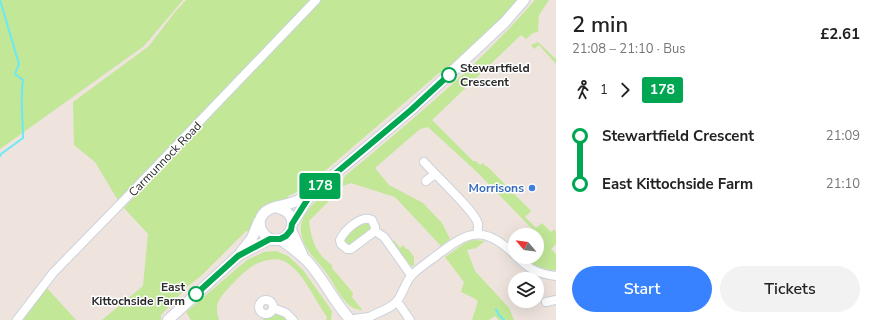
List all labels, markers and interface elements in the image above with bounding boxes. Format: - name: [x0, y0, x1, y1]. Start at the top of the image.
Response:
- text: 2 min: [572, 10, 628, 40]
- text: £2.61: [820, 24, 860, 44]
- text: 21:08 – 21:10 · Bus: [572, 40, 686, 58]
- place label: Stewartfield Crescent: [460, 60, 530, 90]
- marker: Stewartfield Crescent: [441, 67, 457, 83]
- icon: walk: [572, 79, 594, 101]
- icon: forward: [614, 79, 636, 101]
- text: 178: [650, 80, 675, 99]
- text: 1: [600, 81, 608, 99]
- street label: Carmunnock Road: [125, 118, 205, 200]
- text: Stewartfield Crescent: [602, 126, 754, 146]
- text: 21:09: [826, 127, 860, 145]
- line badge: 178: [297, 173, 343, 199]
- text: East Kittochside Farm: [602, 174, 753, 194]
- text: 21:10: [826, 175, 860, 193]
- text: 178: [307, 176, 333, 195]
- place label: Morrisons: [469, 180, 524, 196]
- marker: Morrisons: [527, 183, 537, 193]
- north arrow: [508, 228, 544, 264]
- map controls: [508, 228, 544, 308]
- button: Start: [572, 266, 712, 312]
- button: Tickets: [720, 266, 860, 312]
- button: layers: [508, 272, 544, 308]
- place label: East Kittochside Farm: [91, 279, 185, 309]
- marker: East Kittochside Farm: [188, 286, 204, 302]

